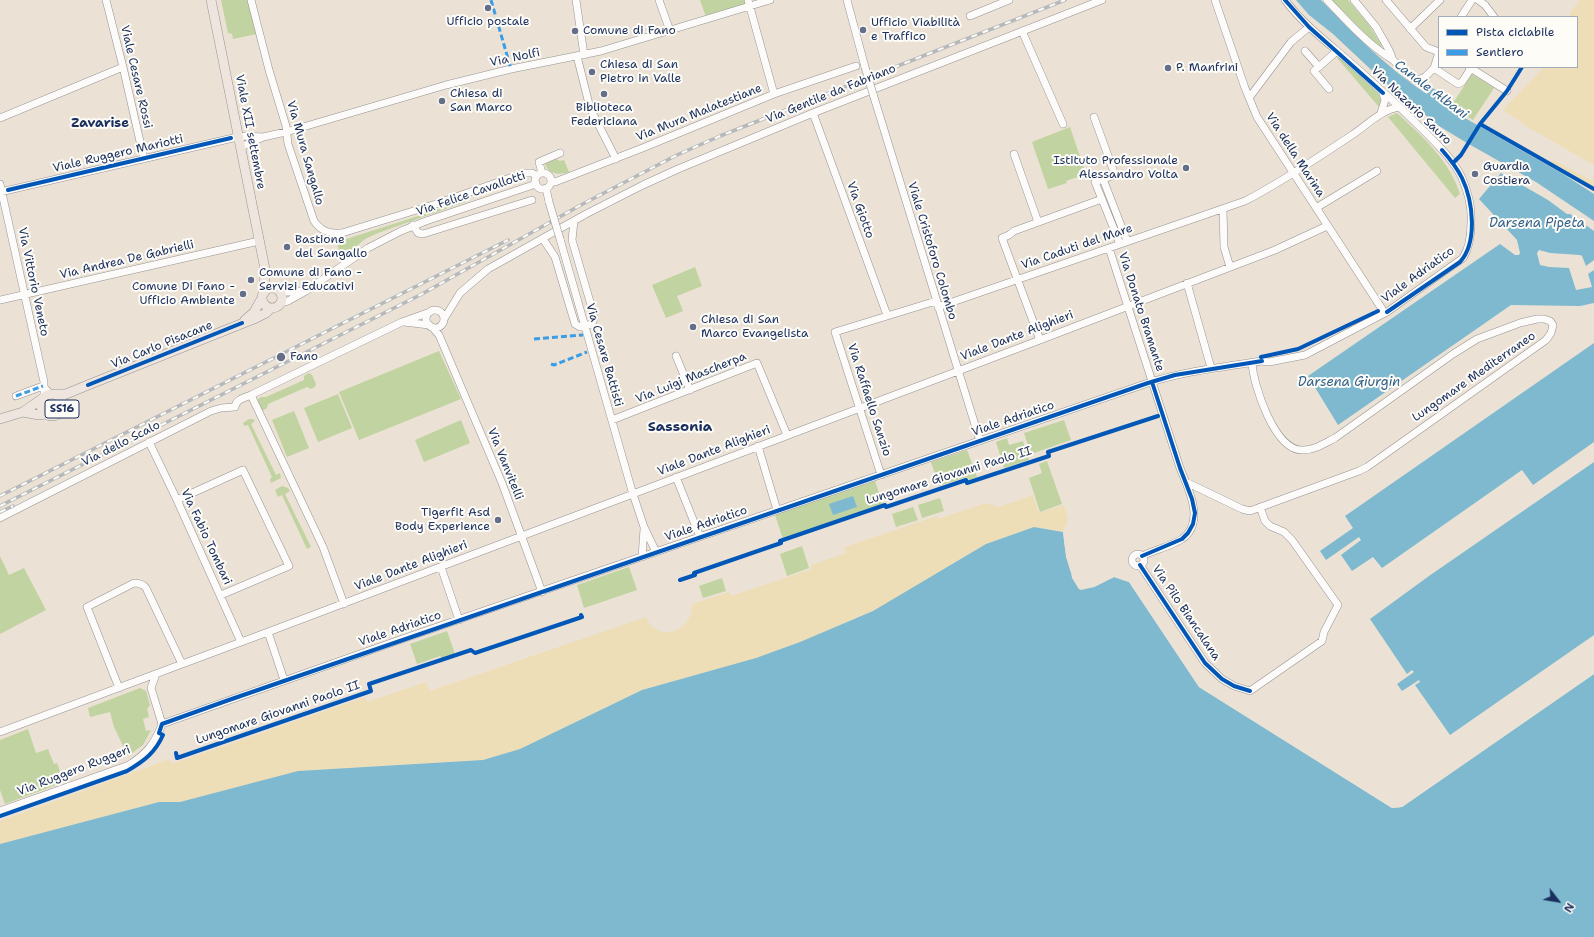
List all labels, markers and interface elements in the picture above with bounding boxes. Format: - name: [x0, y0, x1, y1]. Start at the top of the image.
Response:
- marker: Ufficio postale: [483, 3, 493, 13]
- place label: Ufficio postale: [447, 15, 529, 29]
- place label: Ufficio Viabilità e Traffico: [871, 16, 960, 44]
- legend: [1438, 16, 1578, 68]
- street label: Viale Cesare Rossi: [117, 24, 155, 130]
- place label: Comune di Fano: [583, 24, 676, 38]
- text: Pista ciclabile: [1476, 24, 1555, 40]
- marker: Ufficio Viabilità e Traffico: [858, 25, 868, 35]
- marker: Comune di Fano: [570, 26, 580, 36]
- text: Sentiero: [1476, 44, 1523, 60]
- street label: Via Nolfi: [489, 46, 541, 70]
- water label: Canale Albani: [1391, 57, 1471, 123]
- place label: Chiesa di San Pietro in Valle: [600, 58, 681, 86]
- street label: Via Gentile da Fabriano: [764, 61, 898, 127]
- place label: P. Manfrini: [1176, 61, 1238, 75]
- marker: P. Manfrini: [1163, 63, 1173, 73]
- street label: Via Nazario Sauro: [1368, 64, 1454, 148]
- marker: Chiesa di San Pietro in Valle: [587, 67, 597, 77]
- street label: Viale XII settembre: [232, 73, 268, 191]
- street label: Via Mura Malatestiane: [634, 81, 764, 145]
- place label: Chiesa di San Marco: [450, 87, 512, 115]
- marker: Biblioteca Federiciana: [599, 89, 609, 99]
- marker: Chiesa di San Marco: [437, 96, 447, 106]
- street label: Via Mura Sangallo: [283, 99, 327, 207]
- place label: Biblioteca Federiciana: [571, 101, 637, 129]
- street label: Via della Marina: [1262, 110, 1328, 200]
- district label: Zavarise: [71, 116, 129, 132]
- street label: Viale Ruggero Mariotti: [51, 132, 185, 176]
- place label: Istituto Professionale Alessandro Volta: [1053, 154, 1178, 182]
- place label: Guardia Costiera: [1483, 160, 1530, 188]
- marker: Istituto Professionale Alessandro Volta: [1181, 163, 1191, 173]
- street label: Via Felice Cavallotti: [414, 169, 528, 219]
- marker: Guardia Costiera: [1470, 169, 1480, 179]
- street label: Via Giotto: [843, 180, 877, 240]
- street label: Viale Cristoforo Colombo: [904, 180, 960, 322]
- water label: Darsena Pipeta: [1489, 216, 1585, 232]
- street label: Via Caduti del Mare: [1019, 221, 1135, 273]
- street label: Via Vittorio Veneto: [14, 226, 52, 338]
- place label: Bastione del Sangallo: [295, 233, 367, 261]
- street label: Via Andrea De Gabrielli: [58, 238, 196, 282]
- marker: Bastione del Sangallo: [282, 242, 292, 252]
- street label: Viale Adriatico: [1379, 244, 1457, 306]
- street label: Via Donato Bramante: [1115, 250, 1167, 374]
- place label: Comune di Fano - Servizi Educativi: [259, 266, 362, 294]
- marker: Comune di Fano - Servizi Educativi: [246, 275, 256, 285]
- place label: Comune Di Fano - Ufficio Ambiente: [132, 280, 235, 308]
- marker: Comune Di Fano - Ufficio Ambiente: [238, 289, 248, 299]
- street label: Via Cesare Battisti: [582, 302, 626, 408]
- street label: Viale Dante Alighieri: [958, 308, 1076, 364]
- place label: Chiesa di San Marco Evangelista: [701, 313, 809, 341]
- street label: Via Carlo Pisacane: [109, 318, 215, 372]
- marker: Chiesa di San Marco Evangelista: [688, 322, 698, 332]
- street label: Lungomare Mediterraneo: [1409, 329, 1539, 425]
- street label: Via Raffaello Sanzio: [844, 342, 894, 458]
- street label: Via Luigi Mascherpa: [634, 349, 748, 407]
- place label: Fano: [290, 350, 318, 364]
- marker: Fano: [275, 351, 287, 363]
- water label: Darsena Giurgin: [1298, 375, 1400, 391]
- street label: Viale Adriatico: [970, 398, 1056, 440]
- road number: SS16: [45, 400, 79, 418]
- street label: Via dello Scalo: [79, 418, 163, 470]
- district label: Sassonia: [648, 419, 712, 435]
- street label: Viale Dante Alighieri: [655, 423, 773, 479]
- street label: Via Vanvitelli: [484, 426, 526, 502]
- street label: Lungomare Giovanni Paolo II: [864, 444, 1034, 508]
- street label: Via Fabio Tombari: [177, 487, 235, 587]
- street label: Viale Adriatico: [663, 503, 749, 545]
- place label: Tigerfit Asd Body Experience: [395, 506, 490, 534]
- marker: Tigerfit Asd Body Experience: [493, 515, 503, 525]
- street label: Viale Dante Alighieri: [352, 538, 470, 594]
- street label: Via Pilo Biancalana: [1149, 563, 1223, 663]
- street label: Viale Adriatico: [357, 608, 443, 650]
- street label: Lungomare Giovanni Paolo II: [194, 678, 362, 748]
- street label: Via Ruggero Ruggeri: [15, 743, 133, 799]
- north arrow: [1538, 881, 1578, 921]
- text: N: [1560, 900, 1577, 915]

